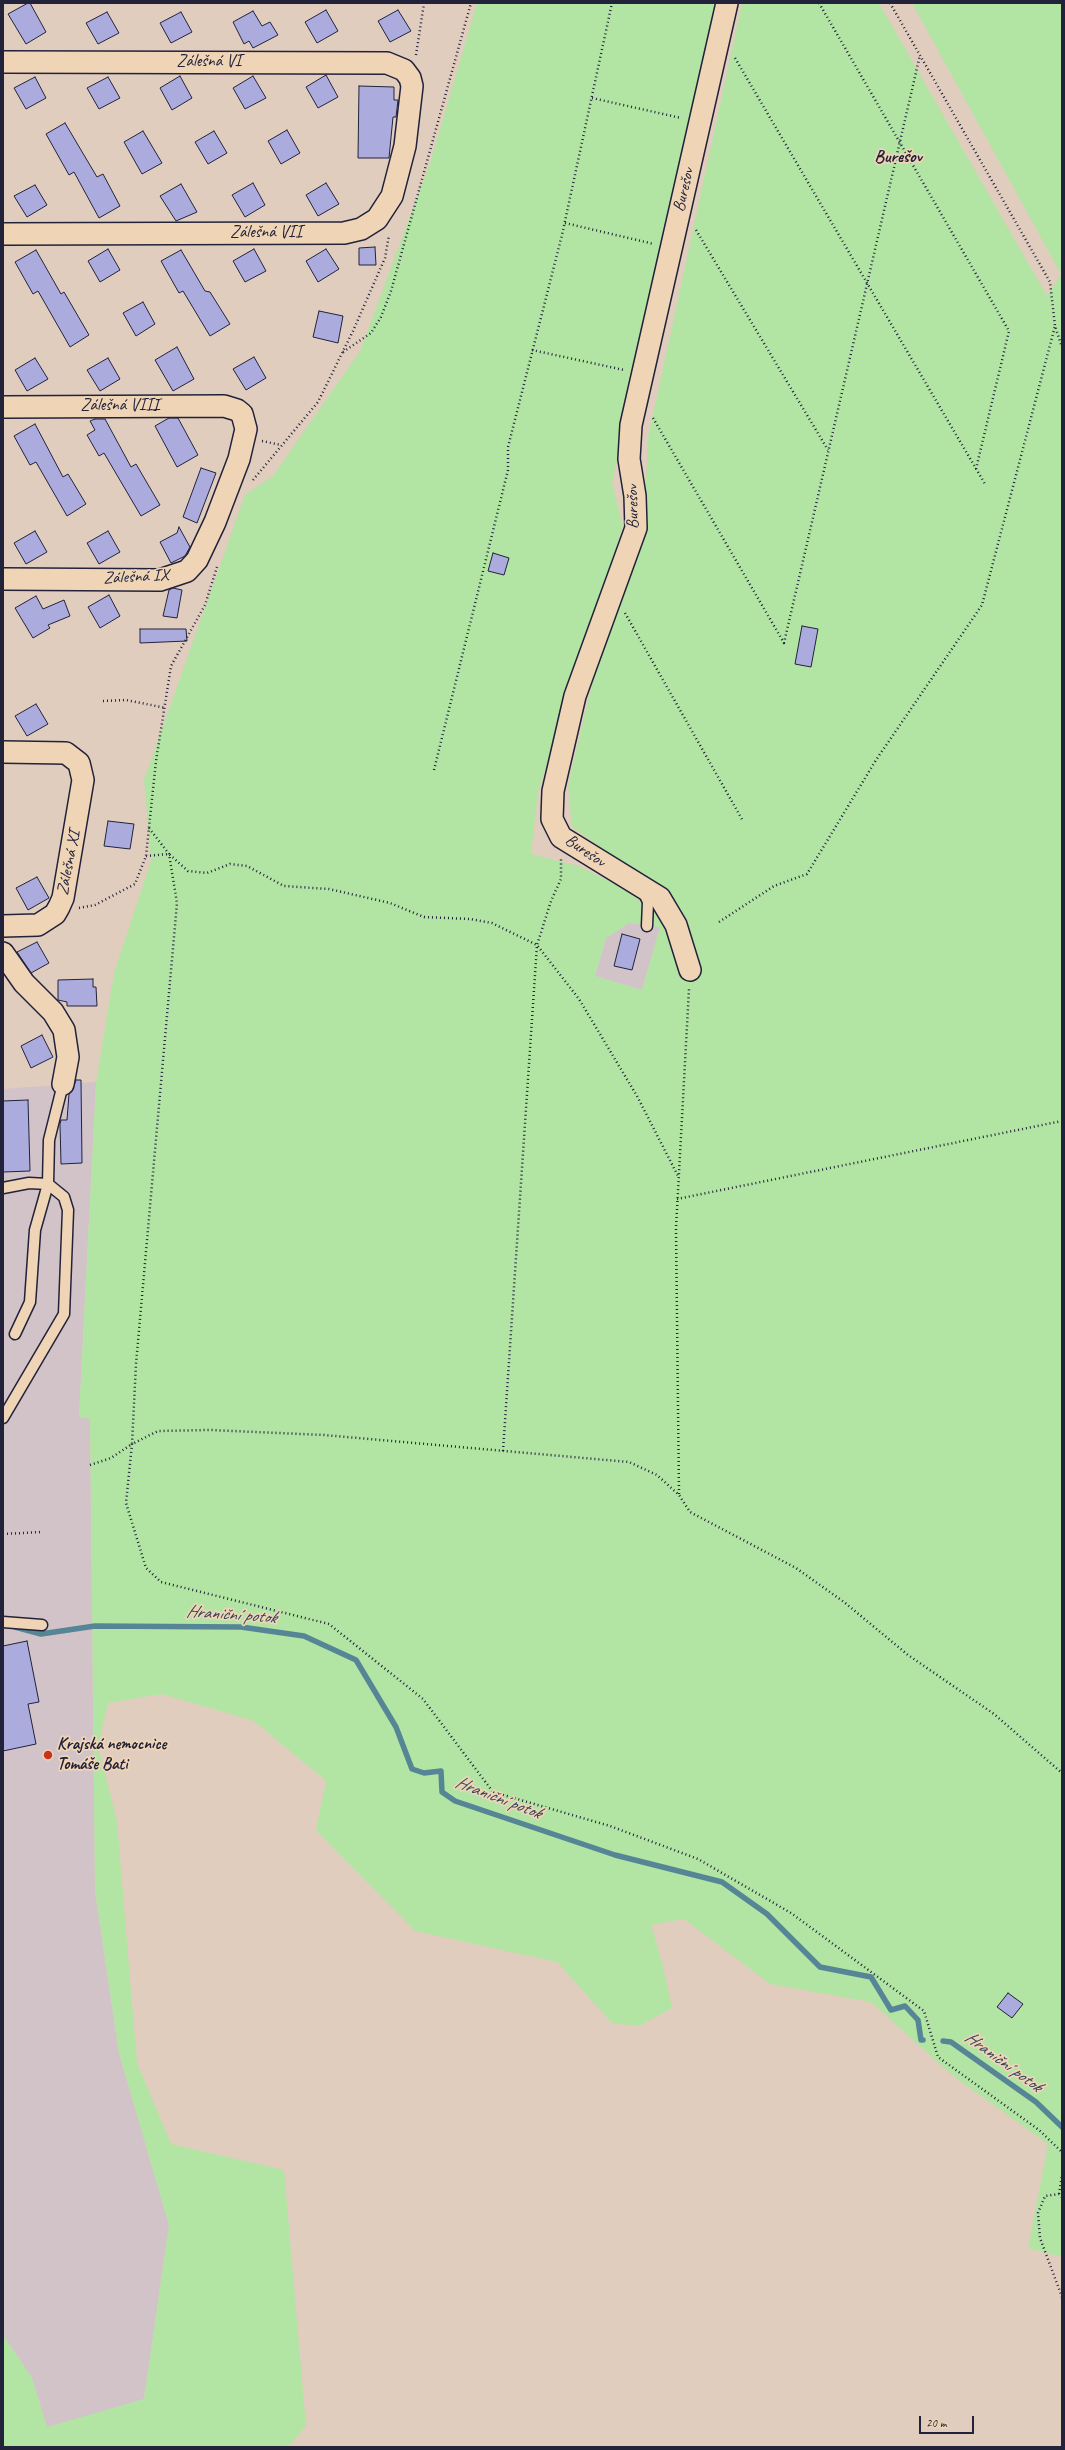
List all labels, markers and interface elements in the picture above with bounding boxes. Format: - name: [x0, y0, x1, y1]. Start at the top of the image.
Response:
- street label: Zálešná VI: [177, 52, 241, 72]
- district label: Burešov: [874, 146, 922, 168]
- street label: Burešov: [669, 166, 699, 214]
- street label: Zálešná VII: [230, 223, 302, 243]
- street label: Zálešná VIII: [81, 396, 159, 416]
- street label: Burešov: [622, 485, 644, 529]
- street label: Zálešná IX: [103, 565, 169, 589]
- street label: Zálešná XI: [53, 829, 85, 897]
- street label: Burešov: [561, 830, 609, 872]
- water label: Hraniční potok: [185, 1601, 277, 1629]
- place label: Krajská nemocnice Tomáše Bati: [57, 1735, 166, 1775]
- marker: Krajská nemocnice Tomáše Bati: [42, 1749, 54, 1761]
- water label: Hraniční potok: [452, 1772, 544, 1824]
- water label: Hraniční potok: [960, 2027, 1046, 2097]
- scale bar: [921, 2408, 976, 2434]
- text: 20 m: [926, 2415, 946, 2431]

